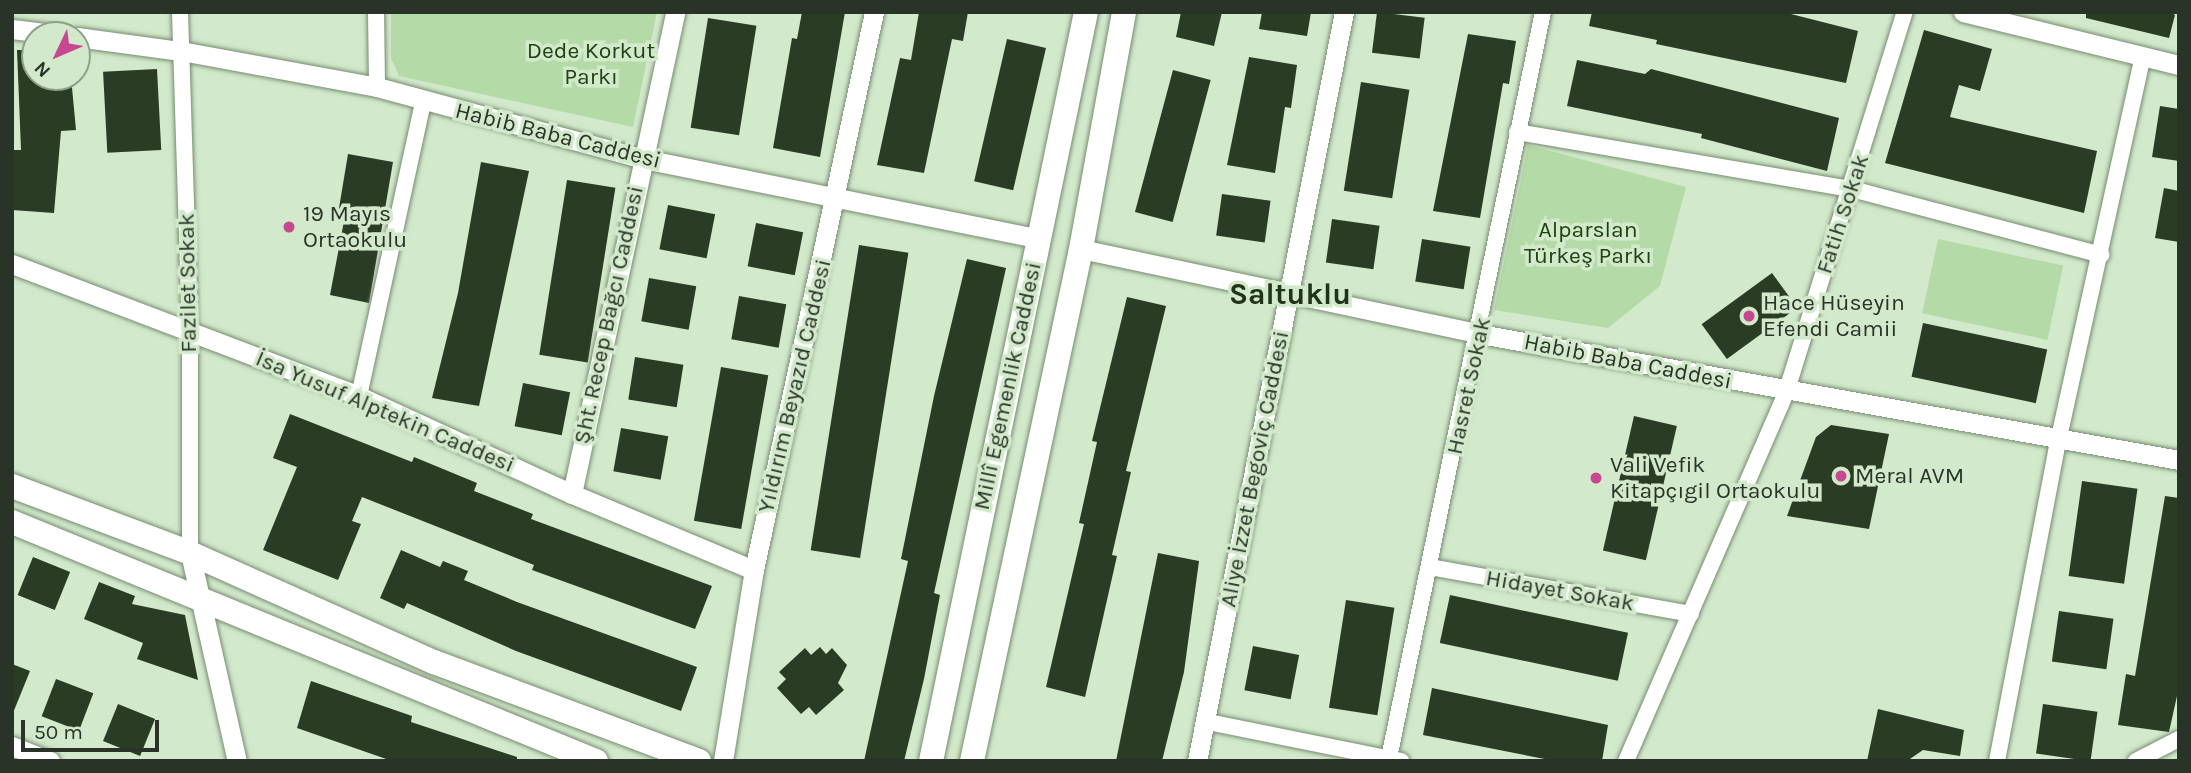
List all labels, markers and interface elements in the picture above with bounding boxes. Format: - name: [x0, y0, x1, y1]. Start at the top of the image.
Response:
- north arrow: [21, 21, 91, 91]
- park label: Dede Korkut Parkı: [527, 37, 655, 91]
- text: N: [30, 57, 55, 82]
- street label: Habib Baba Caddesi: [452, 97, 664, 175]
- street label: Fatih Sokak: [1811, 151, 1875, 277]
- street label: Şht. Recep Bağcı Caddesi: [568, 183, 650, 447]
- place label: 19 Mayıs Ortaokulu: [303, 200, 407, 254]
- street label: Fazilet Sokak: [173, 213, 203, 353]
- park label: Alparslan Türkeş Parkı: [1524, 216, 1652, 270]
- marker: 19 Mayıs Ortaokulu: [281, 219, 297, 235]
- street label: Yıldırım Beyazıd Caddesi: [752, 256, 838, 516]
- street label: Millî Egemenlik Caddesi: [968, 259, 1048, 513]
- district label: Saltuklu: [1229, 276, 1351, 312]
- place label: Hace Hüseyin Efendi Camii: [1763, 289, 1905, 343]
- marker: Hace Hüseyin Efendi Camii: [1741, 308, 1757, 324]
- street label: Hasret Sokak: [1441, 315, 1497, 457]
- street label: Habib Baba Caddesi: [1522, 328, 1734, 396]
- street label: Aliye İzzet Begoviç Caddesi: [1215, 329, 1295, 609]
- street label: İsa Yusuf Alptekin Caddesi: [251, 345, 519, 479]
- place label: Vali Vefik Kitapçıgil Ortaokulu: [1610, 451, 1820, 505]
- place label: Meral AVM: [1855, 462, 1964, 490]
- marker: Meral AVM: [1833, 468, 1849, 484]
- marker: Vali Vefik Kitapçıgil Ortaokulu: [1588, 470, 1604, 486]
- street label: Hidayet Sokak: [1484, 564, 1636, 618]
- scale bar: [24, 706, 163, 750]
- text: 50 m: [34, 720, 83, 744]

